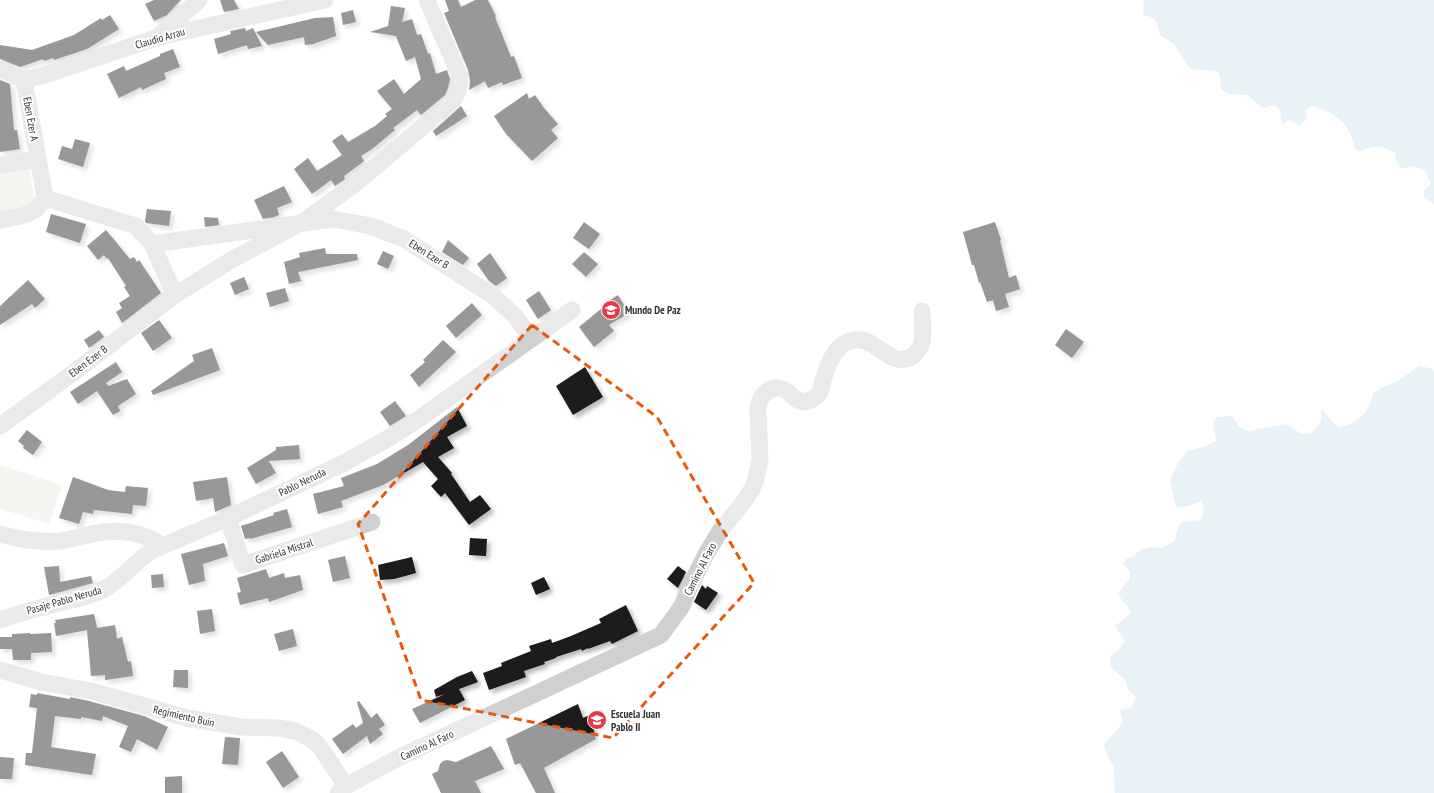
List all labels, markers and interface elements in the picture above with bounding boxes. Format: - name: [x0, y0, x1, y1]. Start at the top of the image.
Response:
- street label: Claudio Arrau: [133, 24, 187, 52]
- street label: Eben Ezer A: [20, 96, 42, 143]
- street label: Eben Ezer B: [406, 236, 452, 272]
- school or university icon: Mundo De Paz: [600, 299, 622, 321]
- place label: Mundo De Paz: [625, 303, 681, 317]
- street label: Eben Ezer B: [66, 342, 110, 380]
- street label: Pablo Neruda: [276, 465, 328, 499]
- street label: Gabriela Mistral: [253, 535, 315, 567]
- street label: Camino Al Faro: [681, 540, 719, 598]
- street label: Pasaje Pablo Neruda: [25, 583, 103, 617]
- street label: Regimiento Buin: [152, 702, 216, 730]
- place label: Escuela Juan Pablo II: [611, 707, 660, 734]
- school or university icon: Escuela Juan Pablo II: [586, 709, 608, 731]
- street label: Camino Al Faro: [398, 726, 456, 763]

